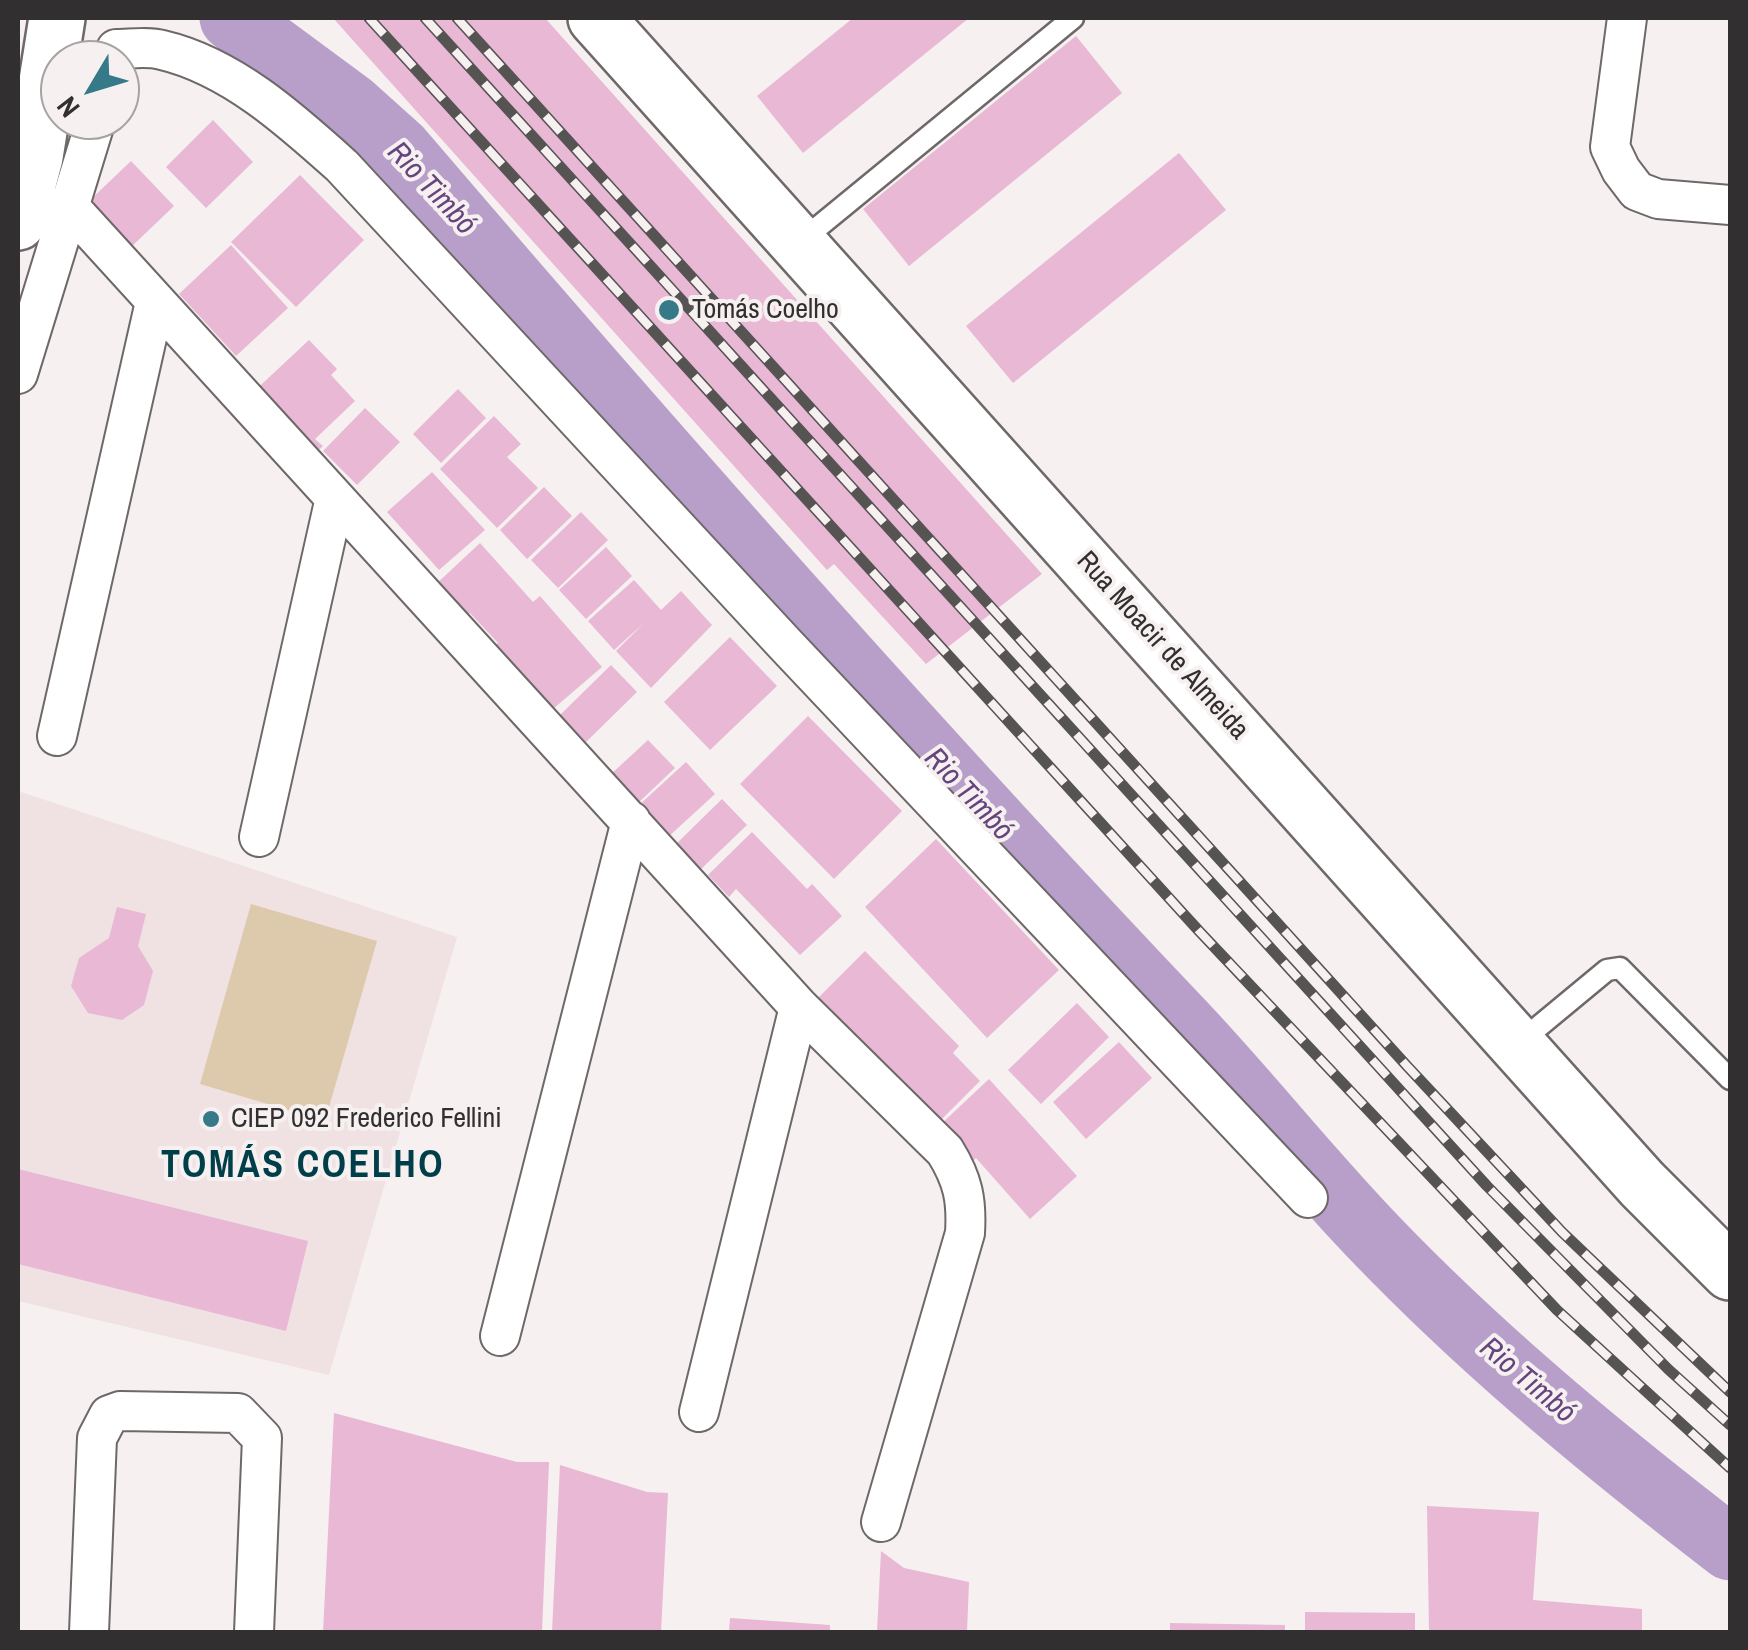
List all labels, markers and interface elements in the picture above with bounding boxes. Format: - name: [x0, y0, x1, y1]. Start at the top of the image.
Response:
- north arrow: [40, 40, 140, 140]
- text: N: [48, 89, 88, 125]
- water label: Rio Timbó: [379, 135, 483, 243]
- place label: Tomás Coelho: [692, 293, 839, 327]
- marker: Tomás Coelho: [656, 297, 682, 323]
- street label: Rua Moacir de Almeida: [1069, 545, 1255, 747]
- water label: Rio Timbó: [916, 741, 1020, 849]
- place label: CIEP 092 Frederico Fellini: [231, 1102, 502, 1136]
- marker: CIEP 092 Frederico Fellini: [200, 1108, 222, 1130]
- district label: TOMÁS COELHO: [161, 1144, 445, 1190]
- water label: Rio Timbó: [1472, 1331, 1582, 1431]

